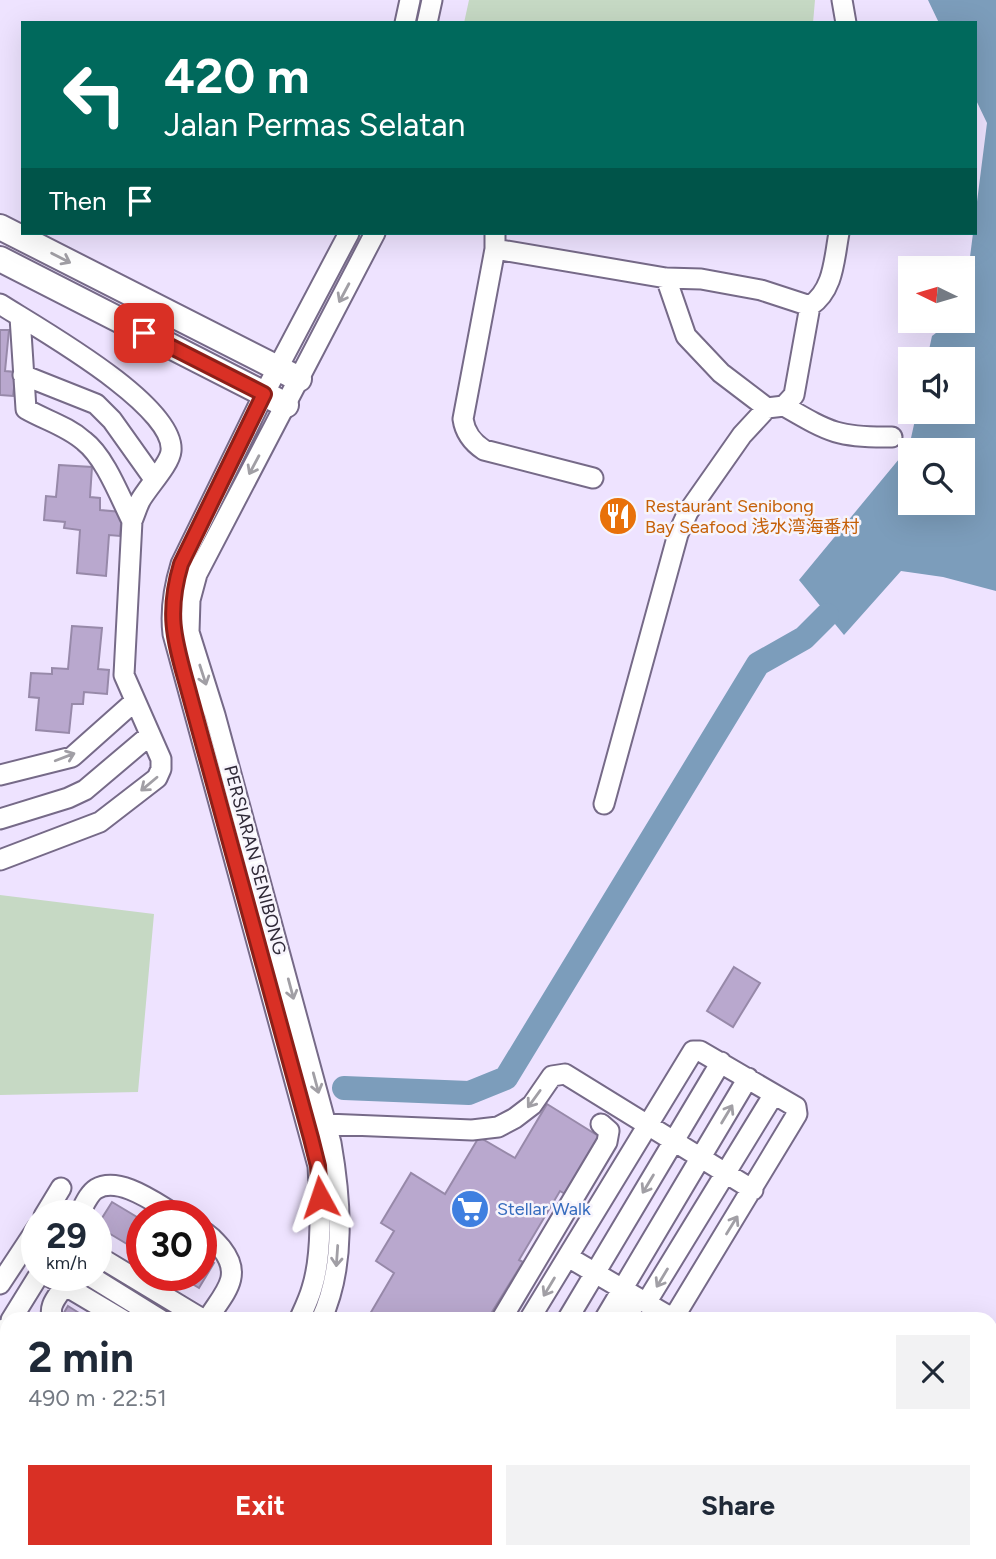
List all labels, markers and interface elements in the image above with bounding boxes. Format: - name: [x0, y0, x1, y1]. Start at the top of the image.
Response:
- text: 420 m: [164, 46, 310, 105]
- icon: left: [49, 49, 140, 140]
- text: Jalan Permas Selatan: [164, 106, 465, 144]
- icon: arrive: [121, 182, 159, 220]
- text: Then: [49, 185, 107, 217]
- one-way arrow: [50, 251, 71, 265]
- north arrow: [898, 256, 975, 332]
- map controls: [898, 256, 975, 515]
- one-way arrow: [336, 282, 350, 303]
- pin: [114, 303, 174, 363]
- icon: arrive: [125, 314, 163, 352]
- button: sound: [898, 347, 975, 424]
- button: search: [898, 438, 975, 515]
- one-way arrow: [247, 454, 260, 475]
- restaurant icon: Restaurant Senibong Bay Seafood 浅水湾海番村: [597, 495, 639, 537]
- place label: Restaurant Senibong Bay Seafood 浅水湾海番村: [645, 495, 859, 538]
- one-way arrow: [197, 664, 210, 686]
- one-way arrow: [54, 750, 76, 762]
- street label: PERSIARAN SENIBONG: [219, 763, 291, 958]
- one-way arrow: [140, 775, 158, 791]
- one-way arrow: [285, 977, 298, 999]
- one-way arrow: [310, 1072, 323, 1094]
- one-way arrow: [527, 1090, 542, 1109]
- one-way arrow: [720, 1104, 734, 1124]
- position arrow: [283, 1160, 357, 1234]
- one-way arrow: [641, 1174, 655, 1194]
- supermarket icon: Stellar Walk: [449, 1188, 491, 1230]
- place label: Stellar Walk: [497, 1198, 591, 1220]
- speed limit sign: 30: [126, 1200, 217, 1291]
- text: 29: [46, 1215, 87, 1257]
- one-way arrow: [725, 1215, 739, 1235]
- one-way arrow: [330, 1244, 343, 1266]
- text: km/h: [46, 1252, 87, 1274]
- one-way arrow: [654, 1267, 668, 1287]
- one-way arrow: [542, 1277, 556, 1297]
- text: 2 min: [28, 1332, 134, 1383]
- button: close: [896, 1335, 970, 1409]
- text: 490 m · 22:51: [28, 1384, 167, 1412]
- button: Exit: [28, 1465, 492, 1545]
- button: Share: [506, 1465, 970, 1545]

